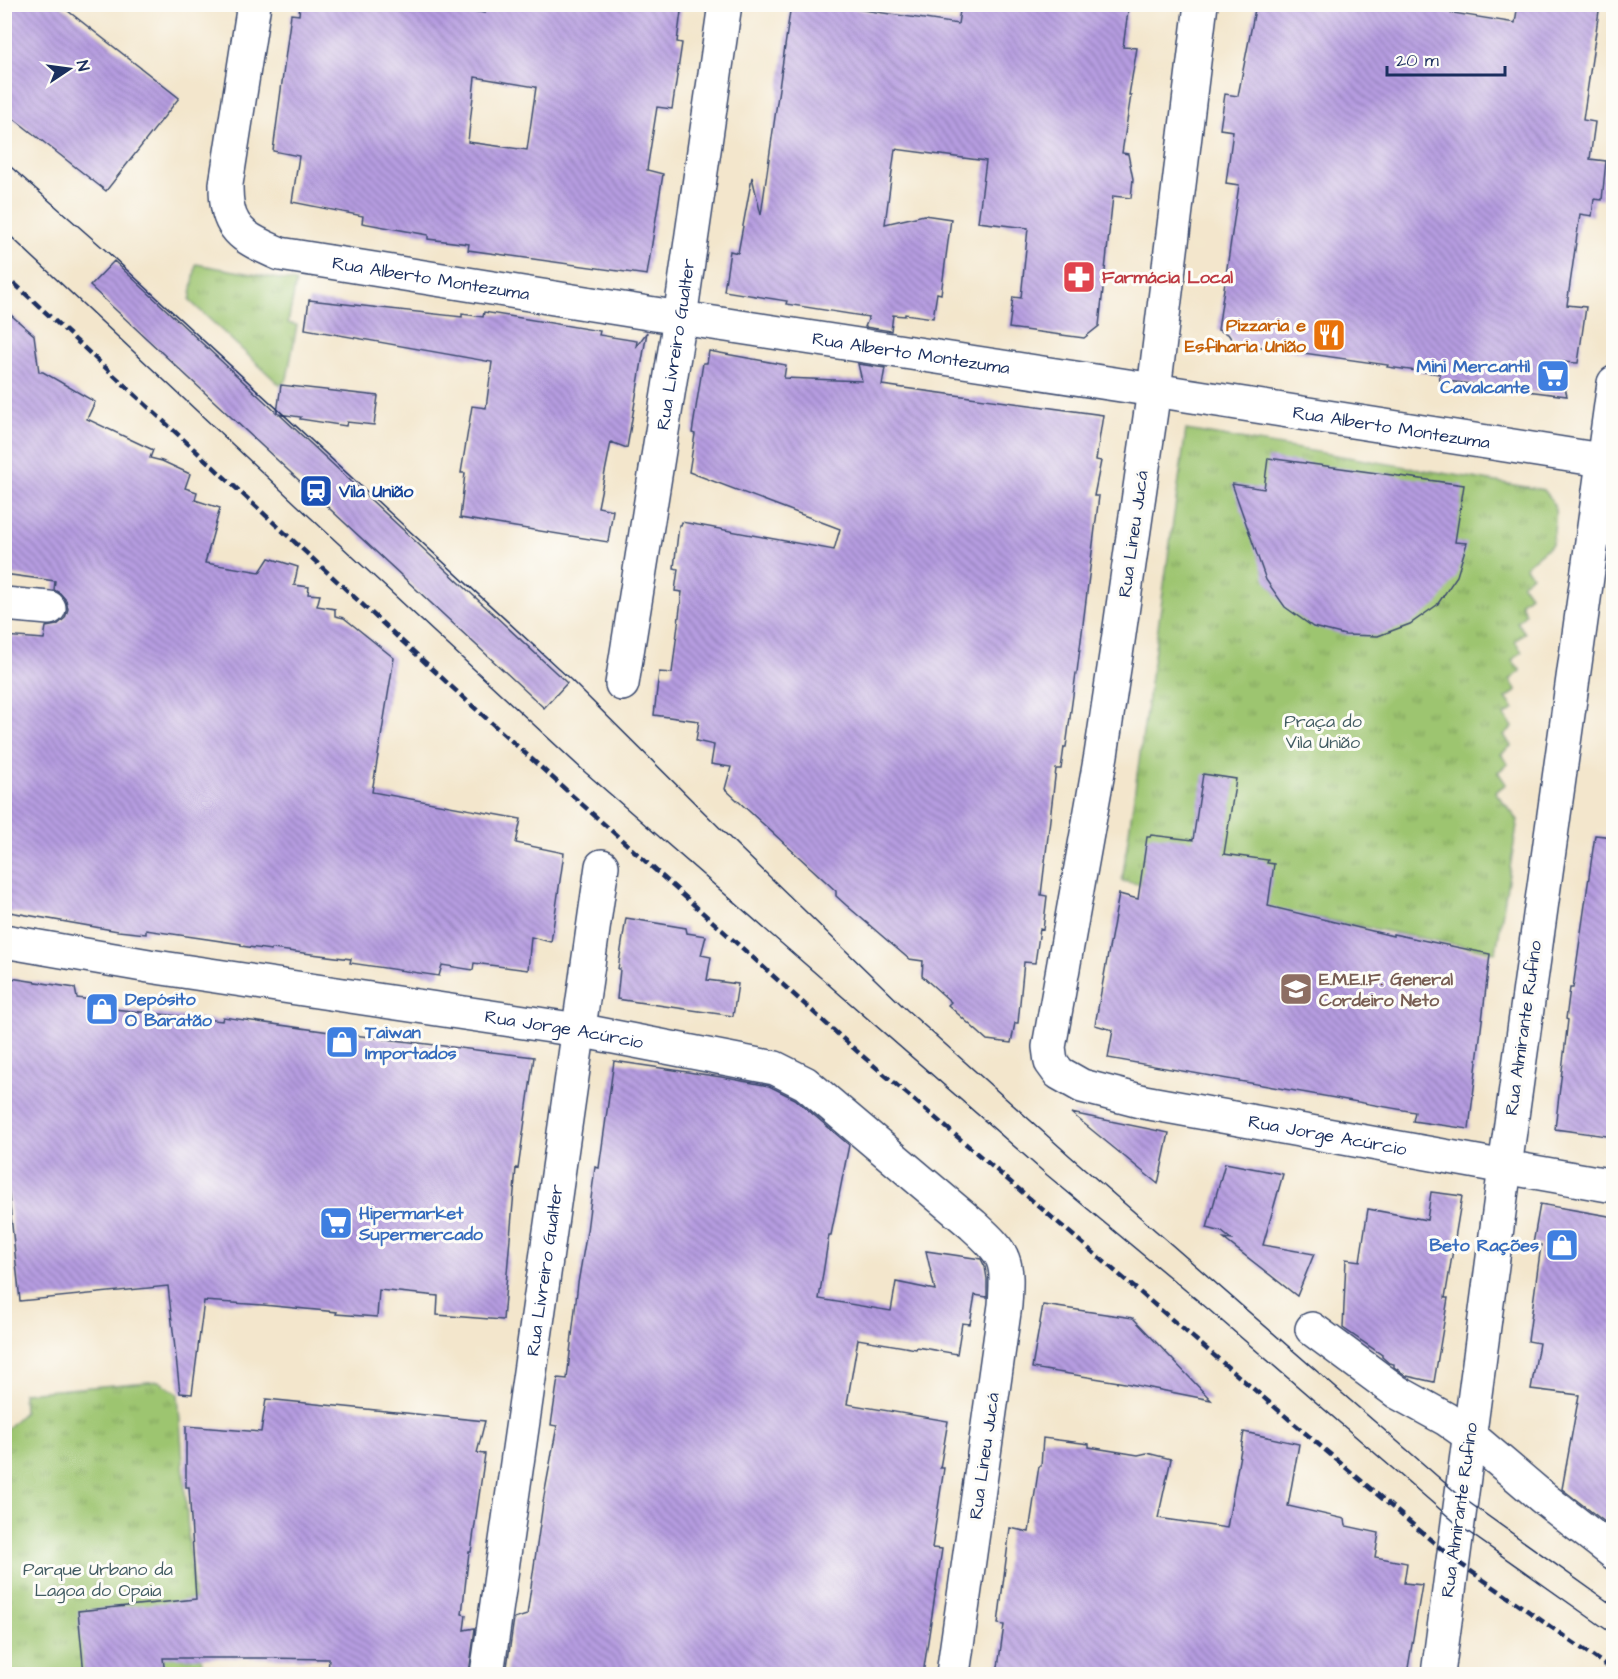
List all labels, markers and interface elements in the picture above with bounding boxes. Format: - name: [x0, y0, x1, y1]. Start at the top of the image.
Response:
- north arrow: [39, 39, 99, 99]
- scale bar: [1387, 39, 1506, 77]
- text: 20 m: [1396, 48, 1439, 73]
- text: N: [71, 58, 94, 73]
- street label: Rua Alberto Montezuma: [330, 251, 531, 307]
- street label: Rua Livreiro Gualter: [650, 257, 701, 432]
- pharmacy icon: Farmácia Local: [1061, 259, 1097, 295]
- place label: Farmácia Local: [1102, 265, 1233, 290]
- place label: Pizzaria e Esfiharia União: [1185, 313, 1307, 359]
- restaurant icon: Pizzaria e Esfiharia União: [1311, 317, 1347, 353]
- street label: Rua Alberto Montezuma: [811, 326, 1012, 381]
- place label: Mini Mercantil Cavalcante: [1417, 354, 1530, 400]
- supermarket icon: Mini Mercantil Cavalcante: [1535, 358, 1571, 394]
- street label: Rua Alberto Montezuma: [1291, 400, 1492, 455]
- street label: Rua Lineu Jucá: [1112, 469, 1155, 599]
- station icon: Vila União: [298, 473, 334, 509]
- place label: Vila União: [338, 479, 414, 504]
- park label: Praça do Vila União: [1284, 709, 1362, 755]
- street label: Rua Almirante Rufino: [1499, 939, 1548, 1117]
- place label: E.M.E.I.F. General Cordeiro Neto: [1319, 967, 1453, 1013]
- school or university icon: E.M.E.I.F. General Cordeiro Neto: [1278, 971, 1314, 1007]
- place label: Depósito O Baratão: [125, 987, 213, 1033]
- shop icon: Depósito O Baratão: [84, 991, 120, 1027]
- street label: Rua Jorge Acúrcio: [483, 1004, 645, 1055]
- place label: Taiwan Importados: [364, 1020, 457, 1066]
- shop icon: Taiwan Importados: [324, 1024, 360, 1060]
- street label: Rua Jorge Acúrcio: [1246, 1109, 1409, 1162]
- street label: Rua Livreiro Gualter: [520, 1183, 570, 1358]
- place label: Hipermarket Supermercado: [358, 1201, 484, 1247]
- supermarket icon: Hipermarket Supermercado: [318, 1205, 354, 1241]
- shop icon: Beto Rações: [1544, 1227, 1580, 1263]
- place label: Beto Rações: [1430, 1233, 1539, 1258]
- street label: Rua Lineu Jucá: [963, 1391, 1006, 1521]
- street label: Rua Almirante Rufino: [1435, 1421, 1484, 1599]
- park label: Parque Urbano da Lagoa do Opaia: [23, 1557, 173, 1604]

